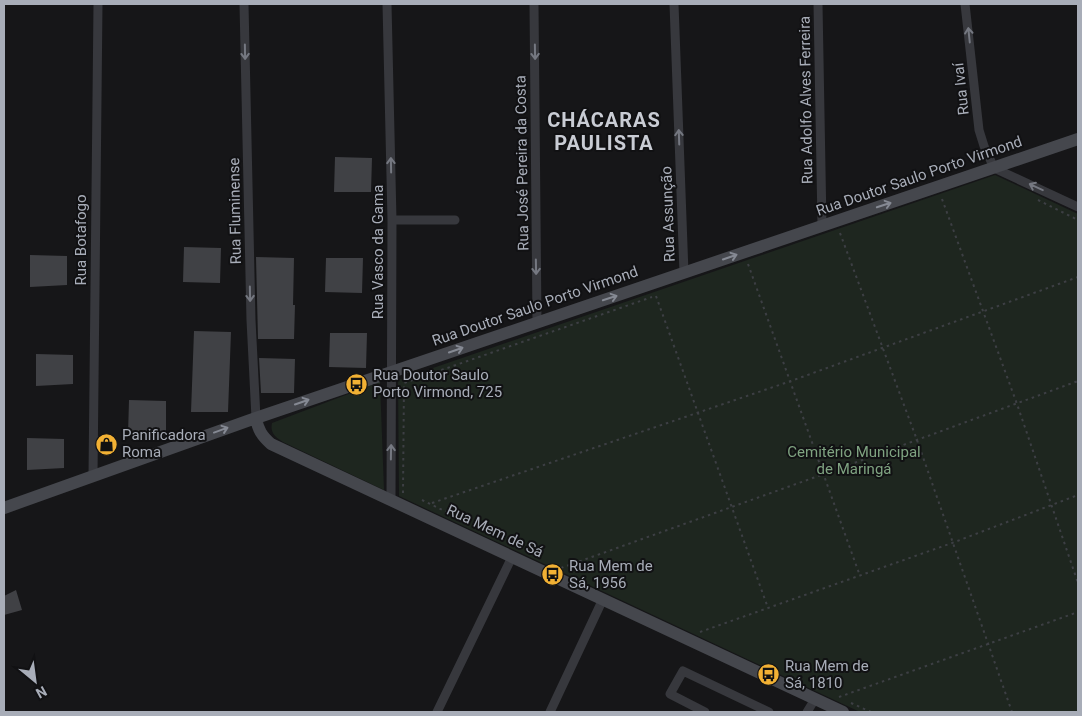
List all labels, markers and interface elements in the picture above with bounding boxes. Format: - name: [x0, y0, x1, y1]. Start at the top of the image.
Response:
- street label: Rua Adolfo Alves Ferreira: [796, 16, 816, 184]
- one-way arrow: [964, 28, 974, 44]
- one-way arrow: [240, 44, 250, 60]
- one-way arrow: [530, 44, 539, 60]
- street label: Rua Ivaí: [949, 61, 973, 116]
- street label: Rua José Pereira da Costa: [511, 75, 533, 251]
- district label: CHÁCARAS PAULISTA: [547, 108, 661, 155]
- one-way arrow: [674, 129, 683, 145]
- street label: Rua Doutor Saulo Porto Virmond: [814, 132, 1024, 220]
- street label: Rua Fluminense: [225, 157, 245, 264]
- one-way arrow: [386, 157, 396, 174]
- street label: Rua Assunção: [657, 166, 679, 262]
- one-way arrow: [1029, 182, 1044, 192]
- street label: Rua Vasco da Gama: [369, 185, 387, 319]
- street label: Rua Botafogo: [72, 194, 90, 286]
- one-way arrow: [875, 200, 891, 209]
- one-way arrow: [722, 252, 737, 261]
- one-way arrow: [532, 259, 541, 275]
- street label: Rua Doutor Saulo Porto Virmond: [430, 262, 640, 350]
- one-way arrow: [245, 286, 255, 302]
- one-way arrow: [601, 293, 617, 302]
- one-way arrow: [447, 345, 463, 354]
- place label: Rua Doutor Saulo Porto Virmond, 725: [373, 366, 502, 401]
- bus stop icon: Rua Doutor Saulo Porto Virmond, 725: [345, 372, 369, 396]
- one-way arrow: [294, 397, 309, 406]
- one-way arrow: [213, 425, 228, 434]
- place label: Panificadora Roma: [122, 426, 206, 461]
- shop icon: Panificadora Roma: [94, 432, 118, 456]
- park label: Cemitério Municipal de Maringá: [787, 443, 921, 478]
- one-way arrow: [387, 444, 396, 460]
- street label: Rua Mem de Sá: [444, 501, 546, 561]
- place label: Rua Mem de Sá, 1956: [569, 557, 653, 592]
- bus stop icon: Rua Mem de Sá, 1956: [541, 563, 565, 587]
- north arrow: [10, 656, 60, 706]
- place label: Rua Mem de Sá, 1810: [785, 657, 869, 692]
- bus stop icon: Rua Mem de Sá, 1810: [757, 663, 781, 687]
- text: N: [33, 683, 50, 702]

